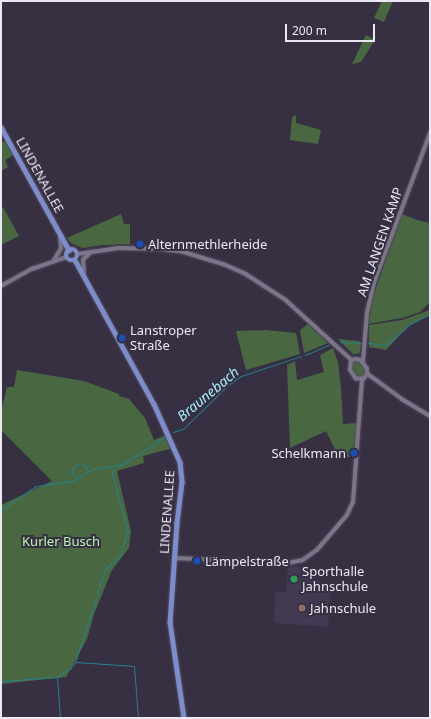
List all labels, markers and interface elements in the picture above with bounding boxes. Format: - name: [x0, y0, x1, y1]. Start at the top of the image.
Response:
- scale bar: [287, 16, 377, 42]
- text: 200 m: [292, 22, 327, 39]
- street label: LINDENALLEE: [13, 134, 67, 216]
- street label: AM LANGEN KAMP: [354, 185, 406, 299]
- place label: Alternmethlerheide: [148, 236, 267, 252]
- marker: Alternmethlerheide: [135, 239, 145, 249]
- place label: Lanstroper Straße: [130, 323, 197, 354]
- marker: Lanstroper Straße: [117, 333, 127, 343]
- water label: Braunebach: [174, 363, 242, 425]
- place label: Schelkmann: [271, 445, 346, 461]
- marker: Schelkmann: [349, 448, 359, 458]
- street label: LINDENALLEE: [156, 470, 178, 554]
- park label: Kurler Busch: [22, 533, 100, 549]
- place label: Lämpelstraße: [205, 553, 289, 569]
- marker: Lämpelstraße: [192, 556, 202, 566]
- place label: Sporthalle Jahnschule: [302, 564, 368, 595]
- marker: Sporthalle Jahnschule: [289, 574, 299, 584]
- place label: Jahnschule: [310, 600, 376, 616]
- marker: Jahnschule: [297, 603, 307, 613]

